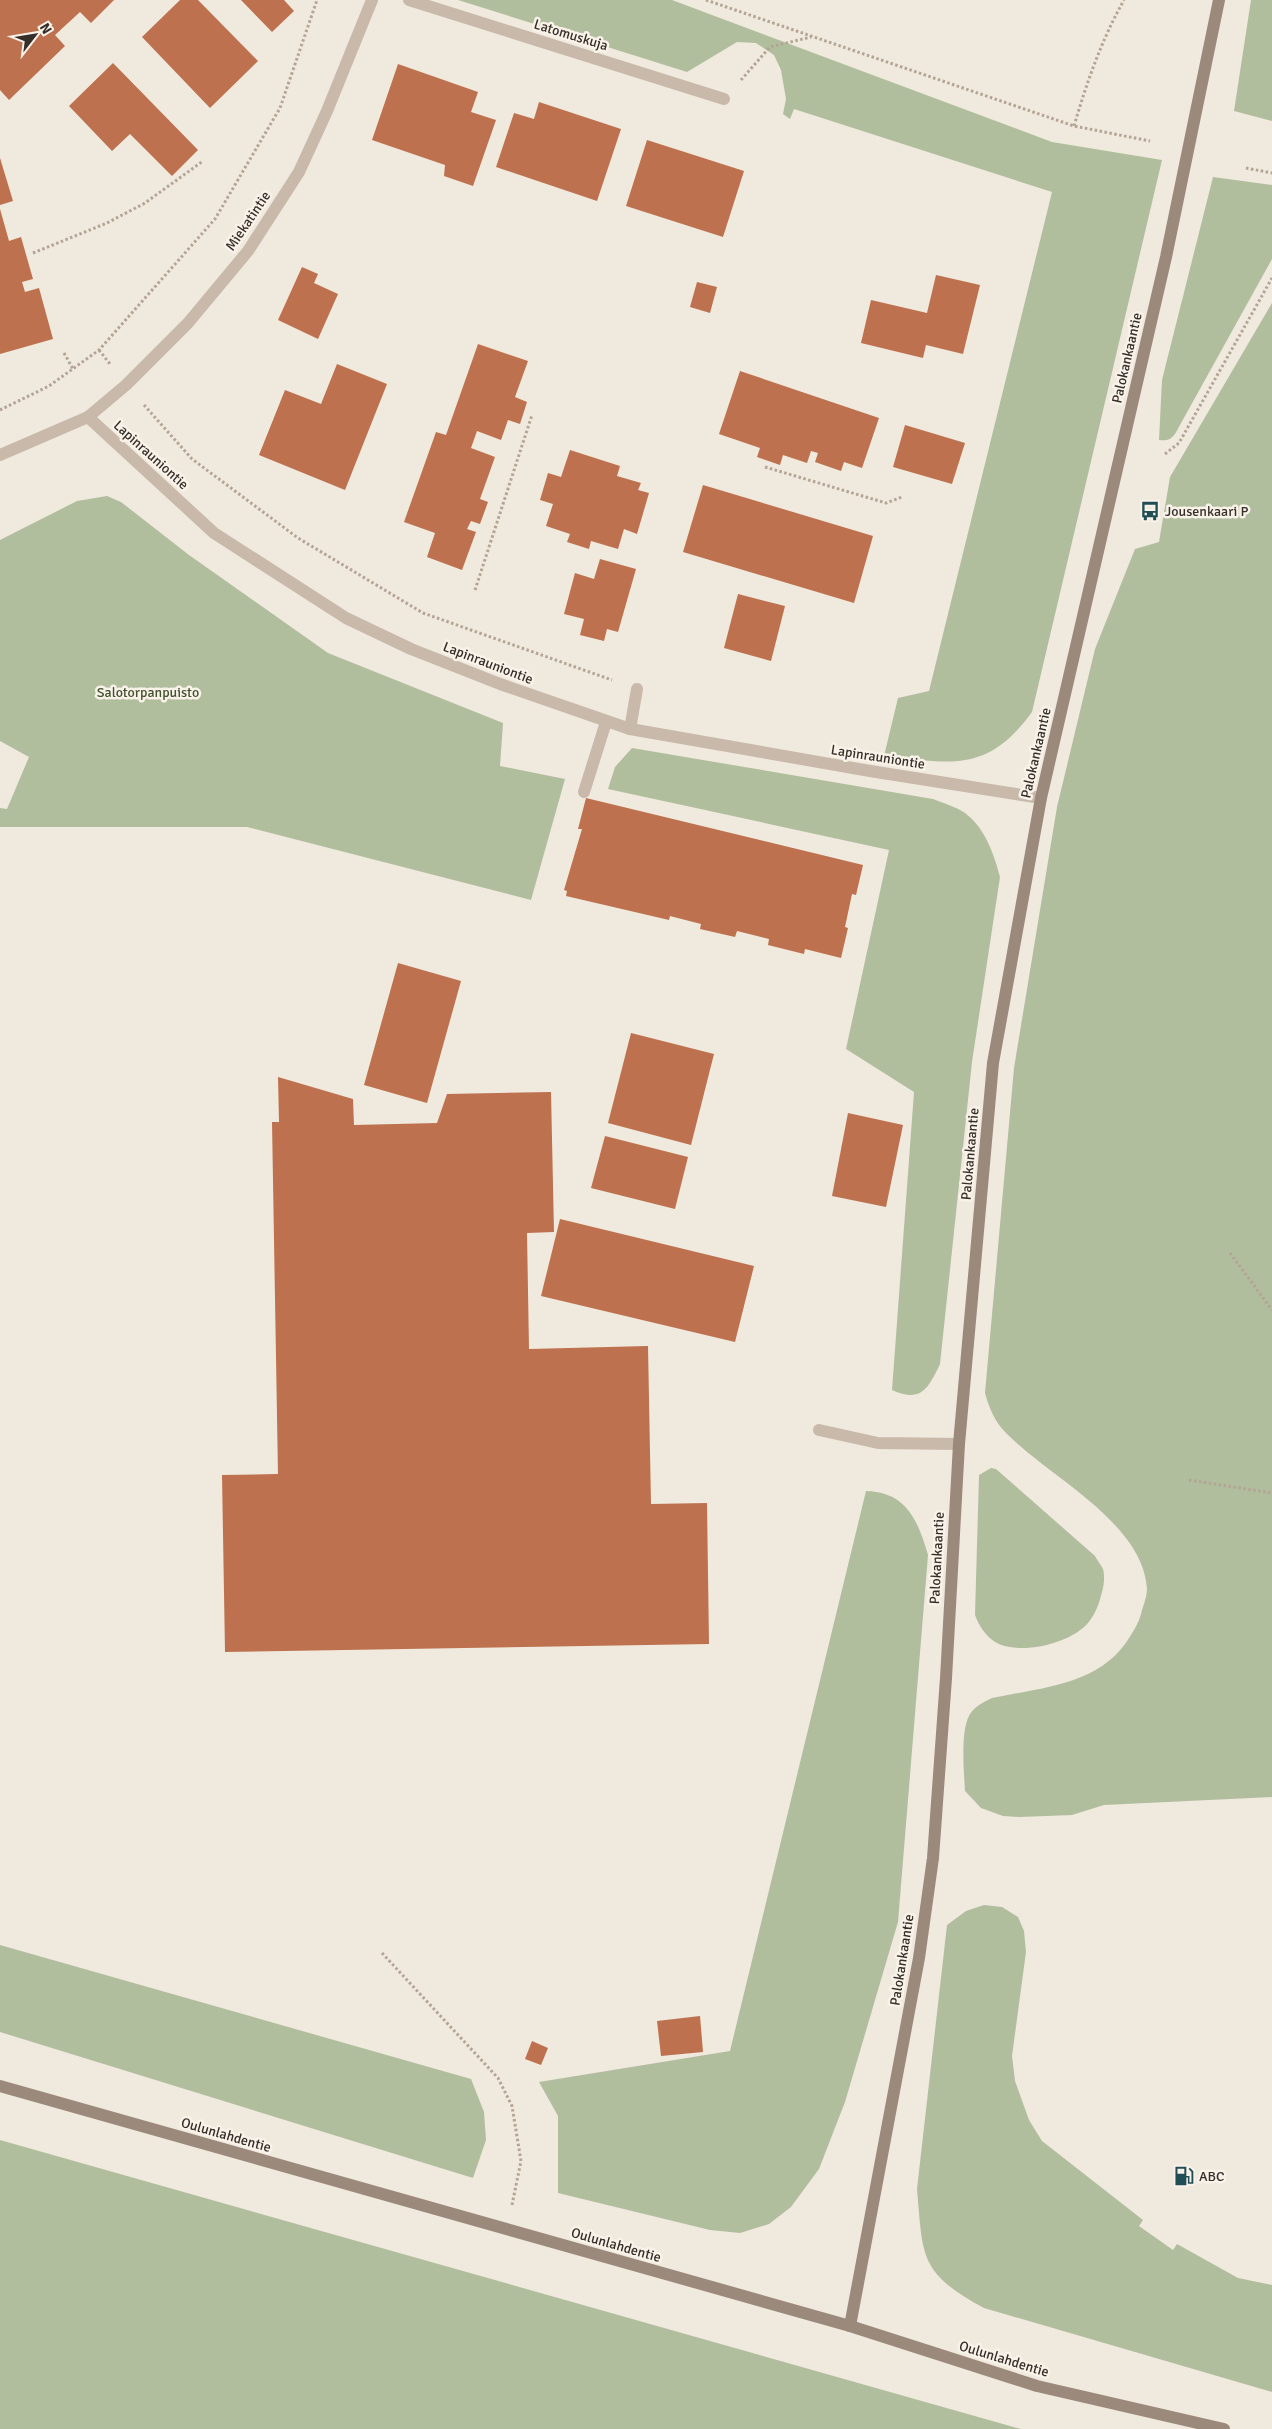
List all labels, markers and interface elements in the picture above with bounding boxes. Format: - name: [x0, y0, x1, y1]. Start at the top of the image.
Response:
- north arrow: [10, 10, 60, 60]
- street label: Latomuskuja: [532, 16, 610, 54]
- text: N: [36, 20, 56, 37]
- street label: Miekatintie: [222, 188, 274, 254]
- street label: Palokankaantie: [1108, 311, 1146, 405]
- street label: Lapinrauniontie: [110, 417, 192, 493]
- bus stop icon: Jousenkaari P: [1139, 500, 1161, 522]
- place label: Jousenkaari P: [1165, 503, 1248, 520]
- street label: Lapinrauniontie: [441, 638, 535, 688]
- park label: Salotorpanpuisto: [97, 684, 199, 701]
- street label: Palokankaantie: [1017, 706, 1055, 800]
- street label: Lapinrauniontie: [830, 741, 926, 773]
- street label: Palokankaantie: [958, 1107, 982, 1201]
- street label: Palokankaantie: [926, 1511, 948, 1605]
- street label: Palokankaantie: [886, 1913, 918, 2007]
- street label: Oulunlahdentie: [179, 2114, 273, 2156]
- fuel station icon: ABC: [1173, 2165, 1195, 2187]
- place label: ABC: [1199, 2168, 1224, 2185]
- street label: Oulunlahdentie: [569, 2224, 663, 2266]
- street label: Oulunlahdentie: [957, 2337, 1051, 2381]

